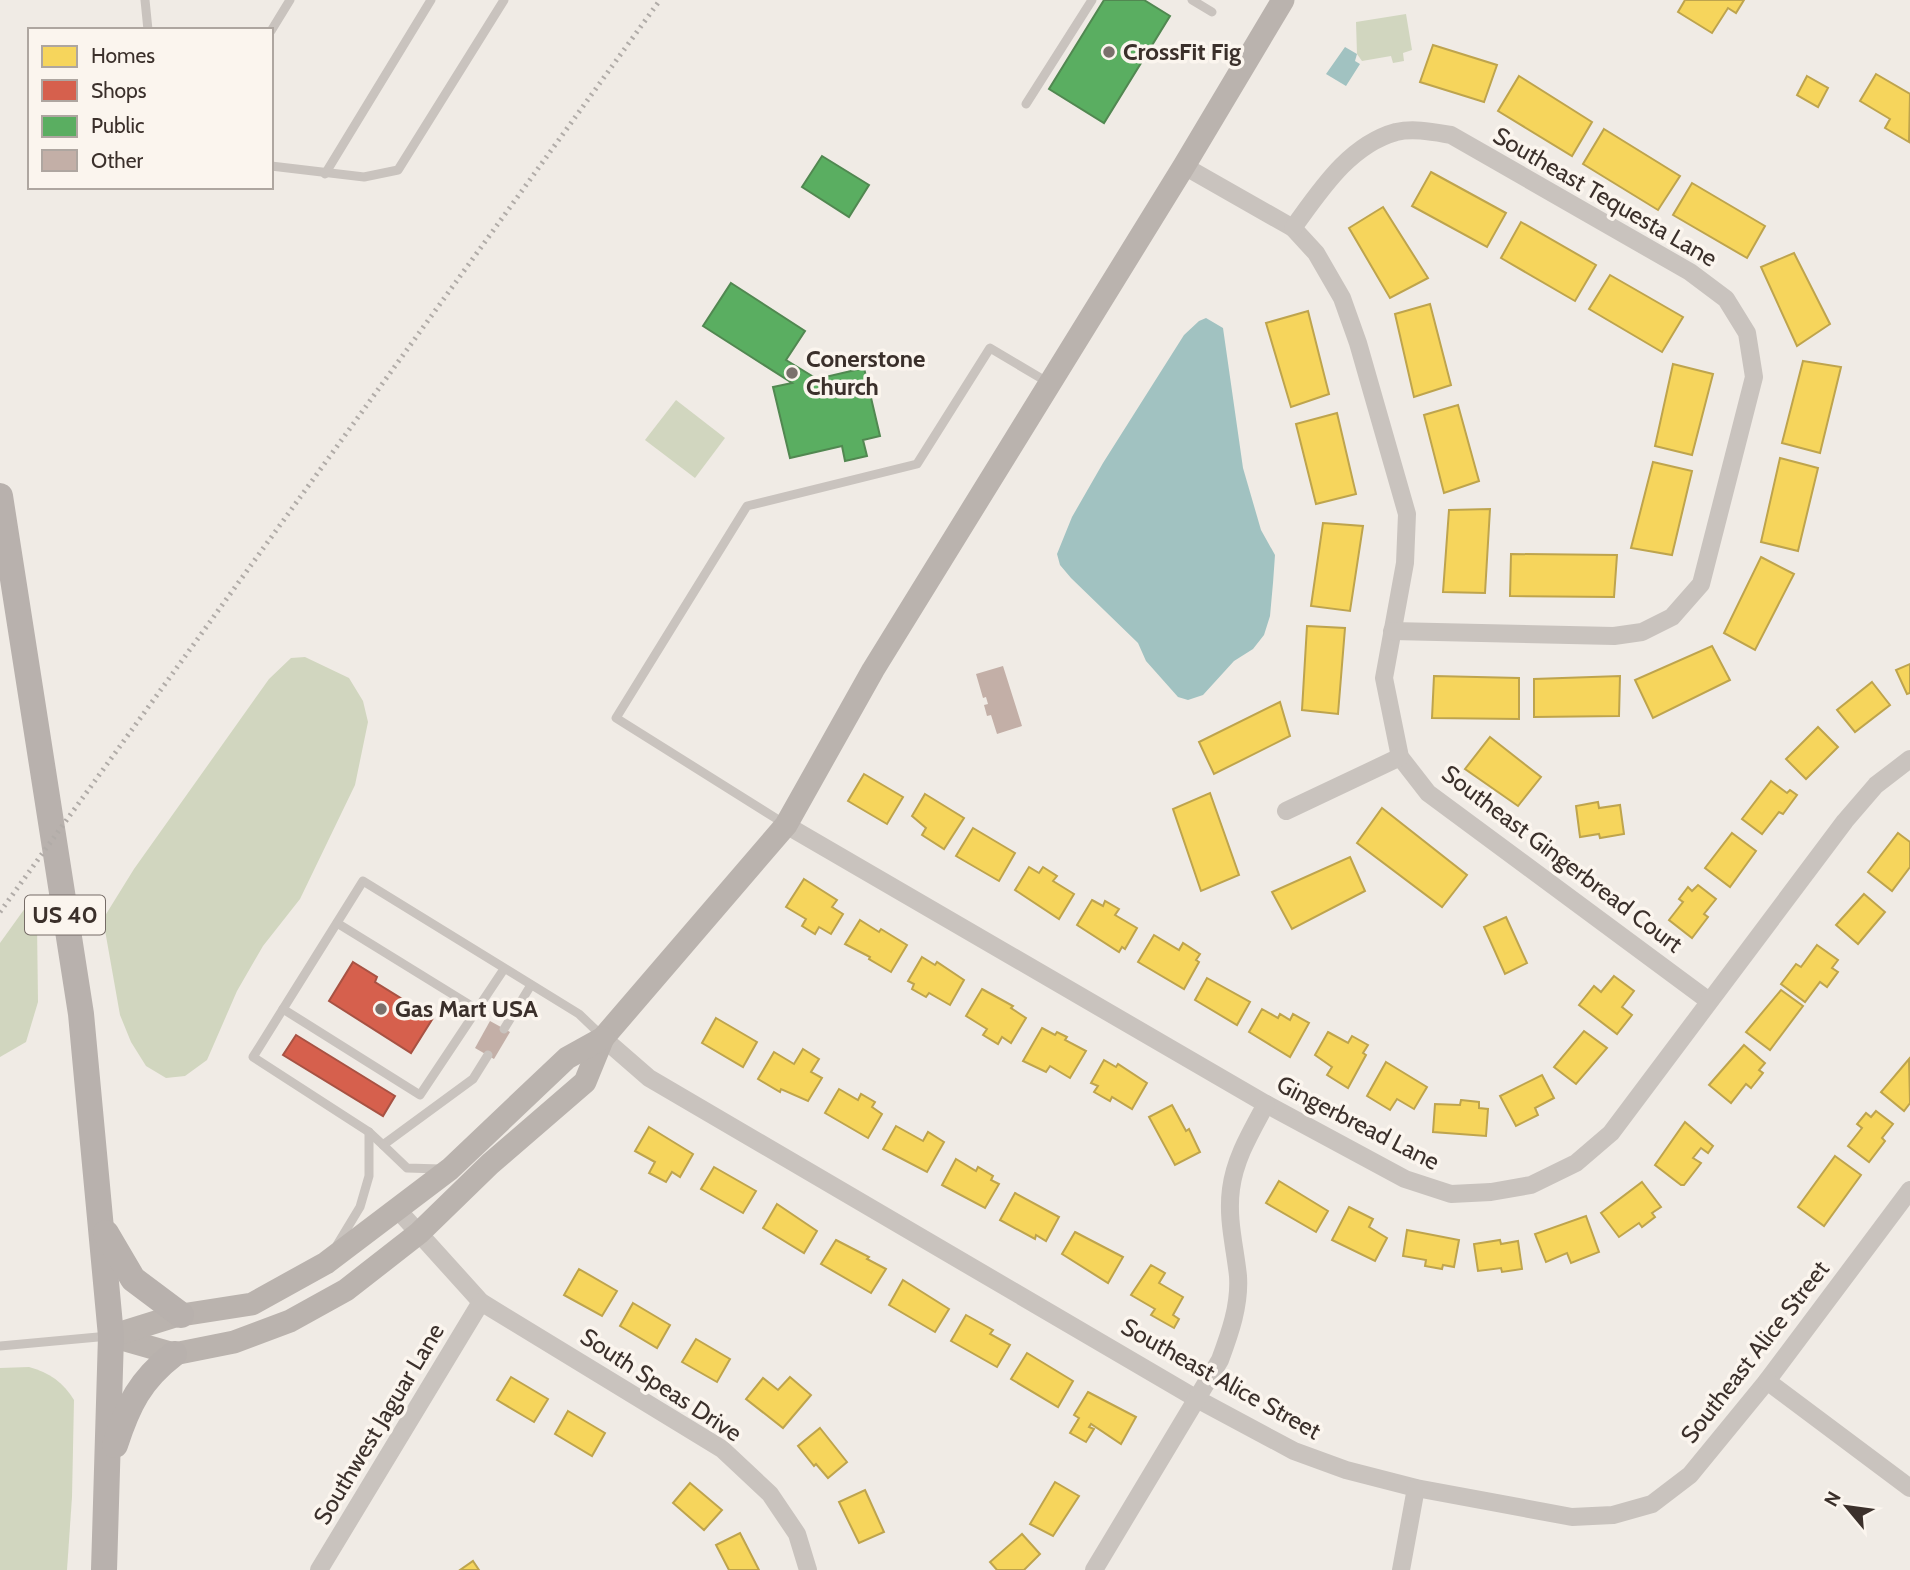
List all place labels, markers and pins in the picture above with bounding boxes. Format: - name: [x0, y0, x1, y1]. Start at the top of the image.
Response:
- place label: CrossFit Fig: [1123, 37, 1241, 66]
- marker: CrossFit Fig: [1101, 44, 1117, 60]
- place label: Conerstone Church: [806, 344, 925, 401]
- marker: Conerstone Church: [784, 365, 800, 381]
- place label: Gas Mart USA: [395, 994, 538, 1023]
- marker: Gas Mart USA: [373, 1001, 389, 1017]

